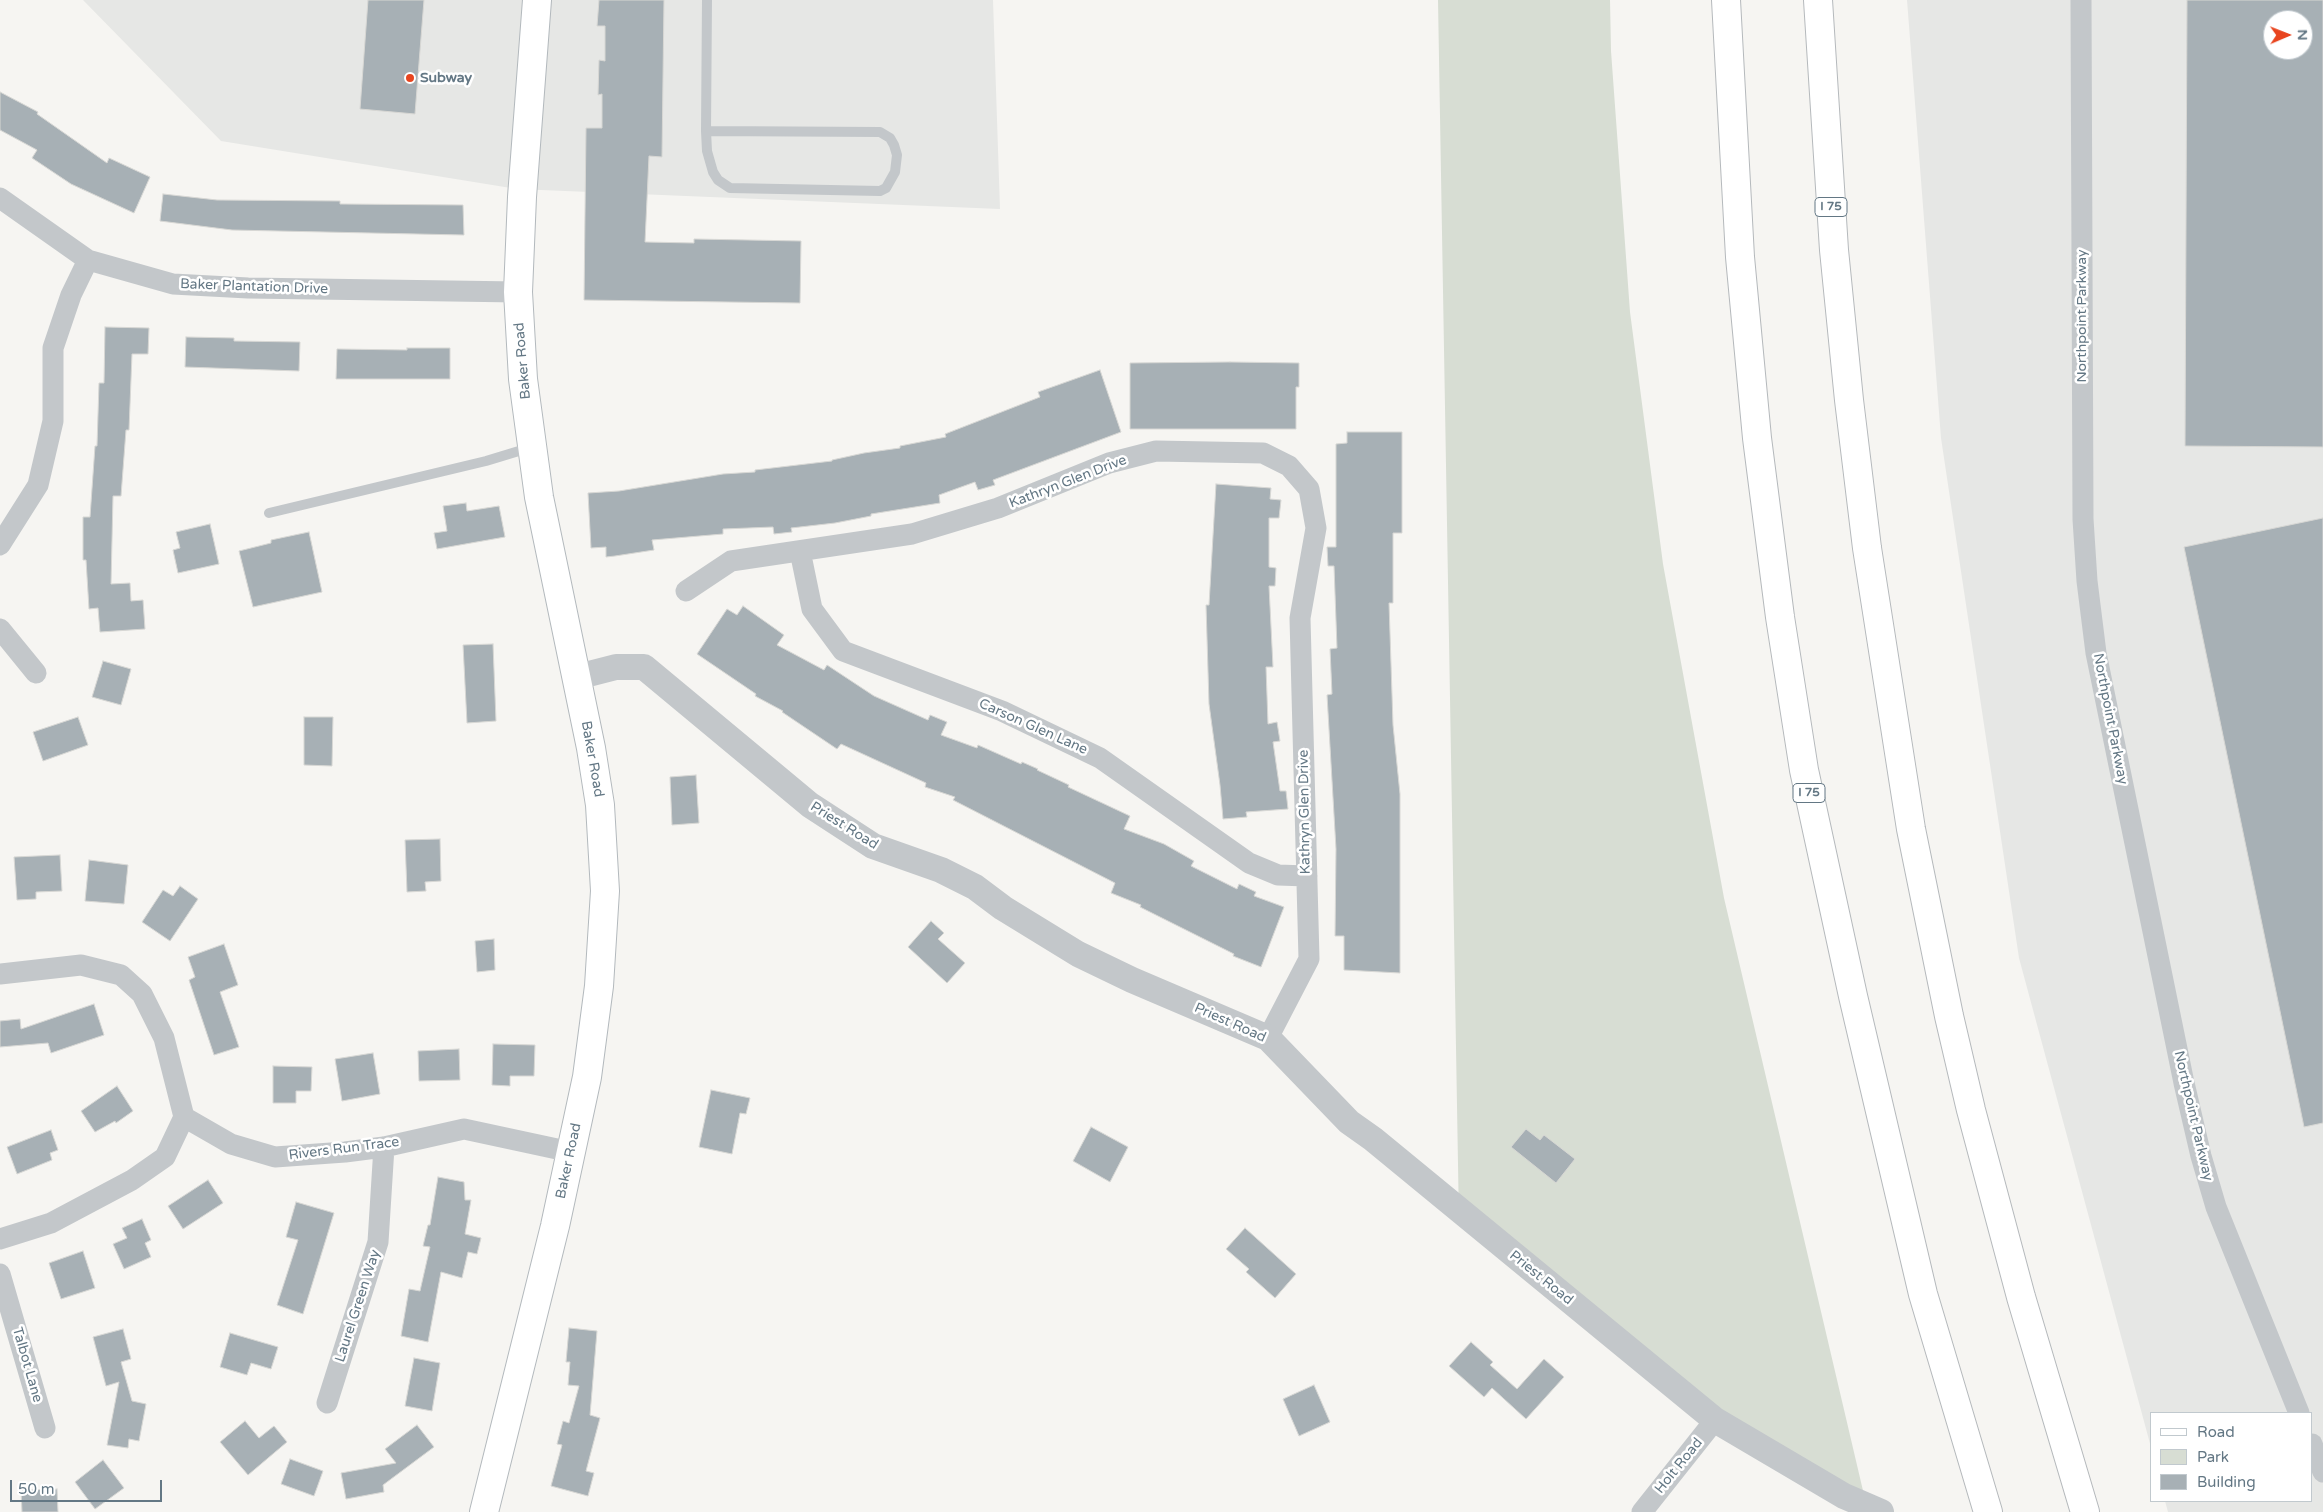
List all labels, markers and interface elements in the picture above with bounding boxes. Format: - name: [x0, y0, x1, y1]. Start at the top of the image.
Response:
- north arrow: [2263, 10, 2313, 60]
- text: N: [2294, 29, 2311, 41]
- place label: Subway: [420, 70, 472, 86]
- marker: Subway: [404, 72, 416, 84]
- road number: I 75: [1815, 198, 1847, 216]
- street label: Northpoint Parkway: [2074, 249, 2090, 383]
- street label: Baker Plantation Drive: [180, 276, 328, 298]
- street label: Baker Road: [511, 322, 535, 400]
- street label: Kathryn Glen Drive: [1007, 452, 1129, 512]
- street label: Northpoint Parkway: [2089, 652, 2131, 786]
- street label: Carson Glen Lane: [976, 696, 1090, 758]
- street label: Baker Road: [577, 720, 607, 798]
- street label: Kathryn Glen Drive: [1296, 750, 1314, 874]
- road number: I 75: [1793, 784, 1825, 802]
- street label: Priest Road: [807, 799, 881, 853]
- street label: Priest Road: [1191, 1000, 1269, 1046]
- street label: Northpoint Parkway: [2170, 1049, 2216, 1183]
- street label: Baker Road: [553, 1122, 585, 1200]
- street label: Rivers Run Trace: [288, 1134, 400, 1164]
- street label: Priest Road: [1506, 1247, 1576, 1309]
- street label: Laurel Green Way: [332, 1248, 384, 1364]
- street label: Talbot Lane: [8, 1325, 46, 1405]
- legend: [2150, 1412, 2313, 1502]
- text: Road: [2197, 1423, 2235, 1441]
- street label: Holt Road: [1652, 1435, 1706, 1497]
- text: Park: [2197, 1448, 2229, 1466]
- scale bar: [12, 1470, 165, 1502]
- text: Building: [2197, 1473, 2256, 1491]
- text: 50 m: [18, 1480, 55, 1498]

